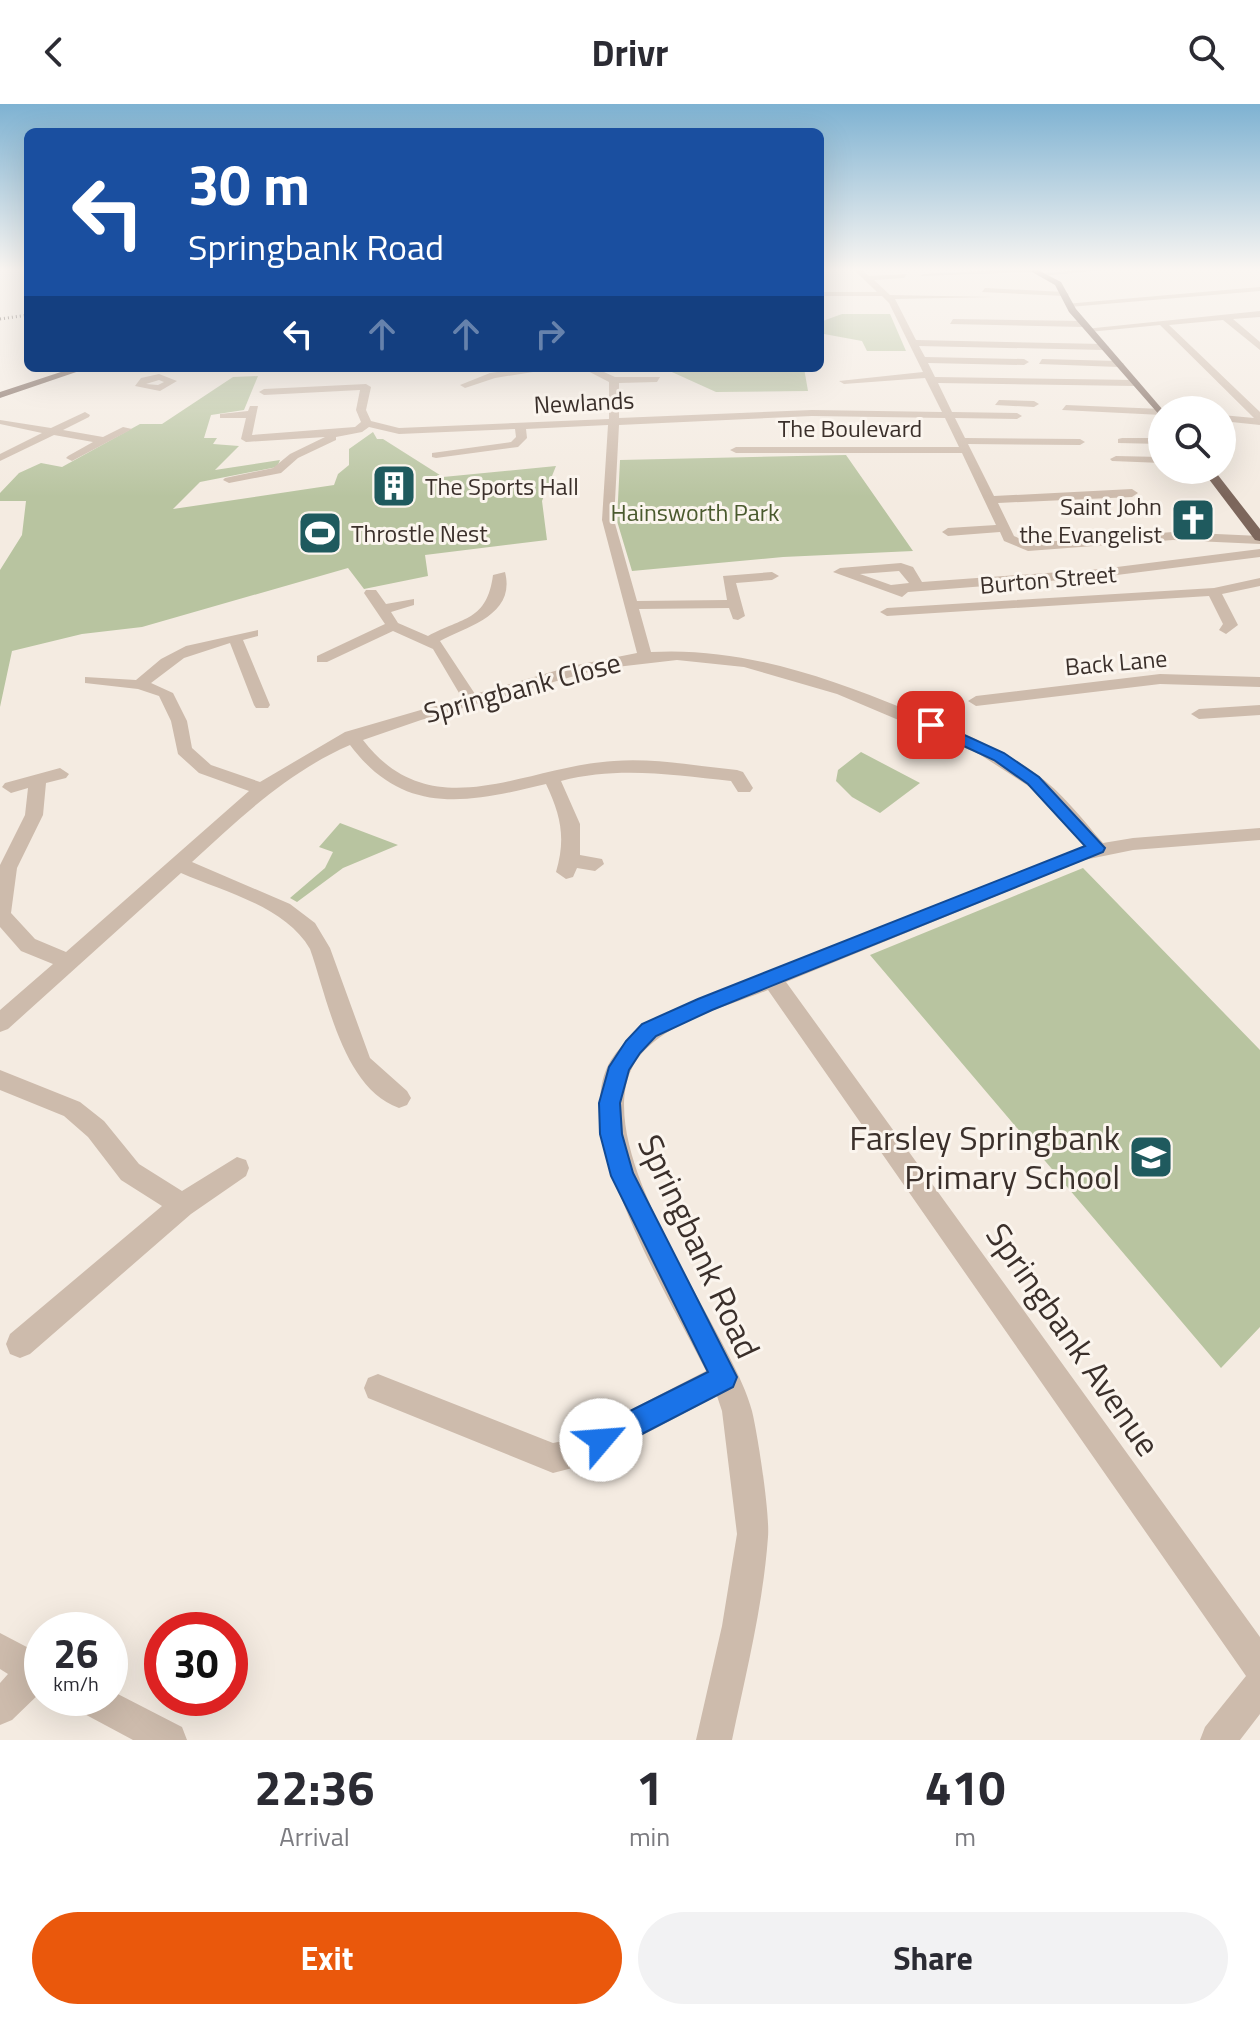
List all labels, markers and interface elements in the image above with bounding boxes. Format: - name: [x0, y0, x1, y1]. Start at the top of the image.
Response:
- text: Drivr: [592, 25, 668, 80]
- icon: back: [32, 30, 76, 74]
- icon: search: [1184, 30, 1228, 74]
- text: 30 m: [188, 142, 310, 227]
- icon: left: [56, 160, 160, 264]
- text: Springbank Road: [188, 219, 444, 274]
- icon: left: [276, 312, 320, 356]
- icon: ahead: [360, 312, 404, 356]
- icon: ahead: [444, 312, 488, 356]
- icon: right: [528, 312, 572, 356]
- street label: Newlands: [533, 381, 635, 423]
- map controls: [1148, 396, 1236, 484]
- button: search: [1148, 396, 1236, 484]
- street label: The Boulevard: [778, 410, 922, 446]
- building icon: The Sports Hall: [370, 462, 418, 510]
- place label: The Sports Hall: [425, 468, 579, 504]
- place label: Saint John the Evangelist: [1019, 488, 1163, 552]
- park label: Hainsworth Park: [610, 494, 780, 530]
- church icon: Saint John the Evangelist: [1169, 496, 1217, 544]
- sports icon: Throstle Nest: [296, 509, 344, 557]
- place label: Throstle Nest: [351, 515, 488, 551]
- street label: Burton Street: [978, 555, 1118, 603]
- street label: Springbank Close: [419, 640, 625, 734]
- street label: Back Lane: [1063, 640, 1169, 684]
- pin: [897, 691, 965, 759]
- icon: arrive: [909, 703, 953, 747]
- place label: Farsley Springbank Primary School: [849, 1111, 1120, 1202]
- street label: Springbank Road: [625, 1125, 775, 1367]
- school or university icon: Farsley Springbank Primary School: [1127, 1133, 1175, 1181]
- street label: Springbank Avenue: [974, 1212, 1174, 1466]
- position arrow: [559, 1398, 643, 1482]
- speed limit sign: 30: [144, 1612, 248, 1716]
- text: 26: [54, 1623, 98, 1684]
- text: km/h: [53, 1668, 99, 1699]
- text: 22:36: [255, 1751, 374, 1824]
- text: 1: [636, 1751, 663, 1824]
- text: 410: [925, 1751, 1005, 1824]
- text: Arrival: [279, 1817, 350, 1856]
- text: min: [629, 1817, 670, 1856]
- text: m: [954, 1817, 976, 1856]
- button: Exit: [32, 1912, 622, 2004]
- button: Share: [638, 1912, 1228, 2004]

